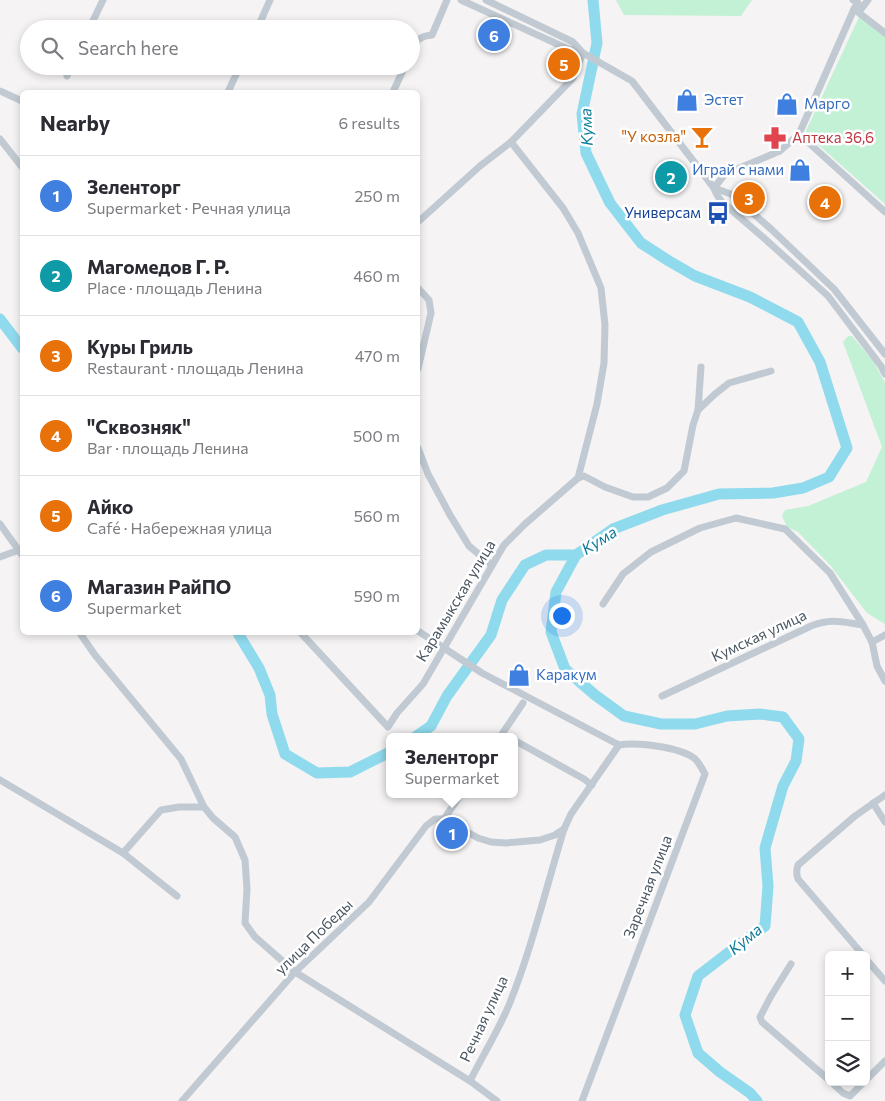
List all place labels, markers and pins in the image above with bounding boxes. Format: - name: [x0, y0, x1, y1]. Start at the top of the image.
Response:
- pin: 6: [478, 16, 510, 54]
- pin: 5: [548, 45, 580, 83]
- shop icon: Эстет: [674, 87, 700, 113]
- place label: Эстет: [704, 90, 744, 108]
- shop icon: Марго: [774, 91, 800, 117]
- place label: Марго: [804, 94, 850, 112]
- bar icon: "У козла": [689, 124, 715, 150]
- pharmacy icon: Аптека 36,6: [762, 125, 788, 151]
- place label: "У козла": [622, 127, 686, 145]
- place label: Аптека 36,6: [792, 128, 874, 146]
- shop icon: Играй с нами: [787, 157, 813, 183]
- pin: 2: [655, 158, 687, 196]
- place label: Играй с нами: [692, 160, 784, 178]
- pin: 3: [733, 179, 765, 217]
- pin: 4: [809, 183, 841, 221]
- bus stop icon: Универсам: [705, 200, 731, 226]
- place label: Универсам: [624, 203, 701, 221]
- shop icon: Каракум: [506, 662, 532, 688]
- place label: Каракум: [536, 665, 597, 683]
- pin: 1: [436, 814, 468, 852]

